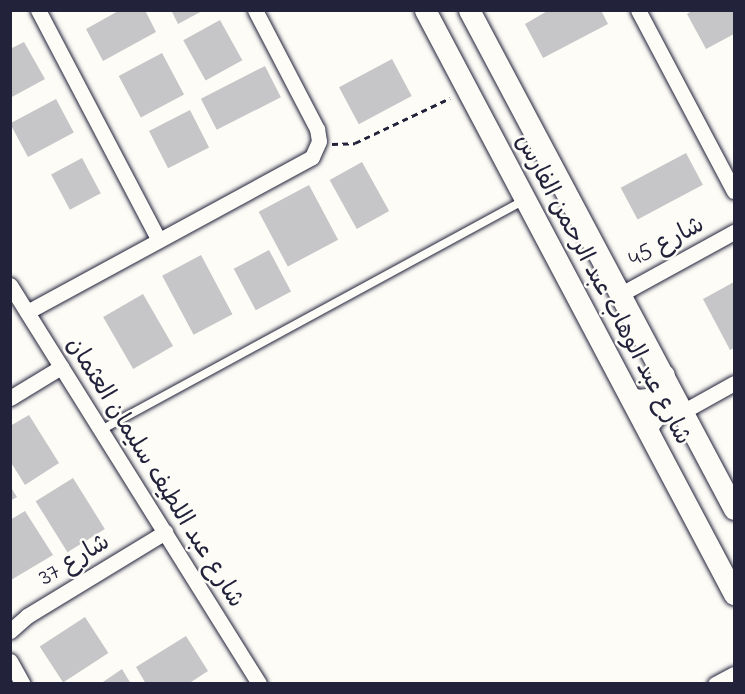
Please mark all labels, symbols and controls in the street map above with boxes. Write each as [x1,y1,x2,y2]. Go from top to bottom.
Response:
street label: شارع عبد الوهاب عبد الرحمن الفارس [508,130,696,450]
street label: شارع 45 [624,211,710,275]
street label: شارع عبد اللطيف سليمان العثمان [59,332,249,614]
street label: شارع 37 [34,529,116,593]

